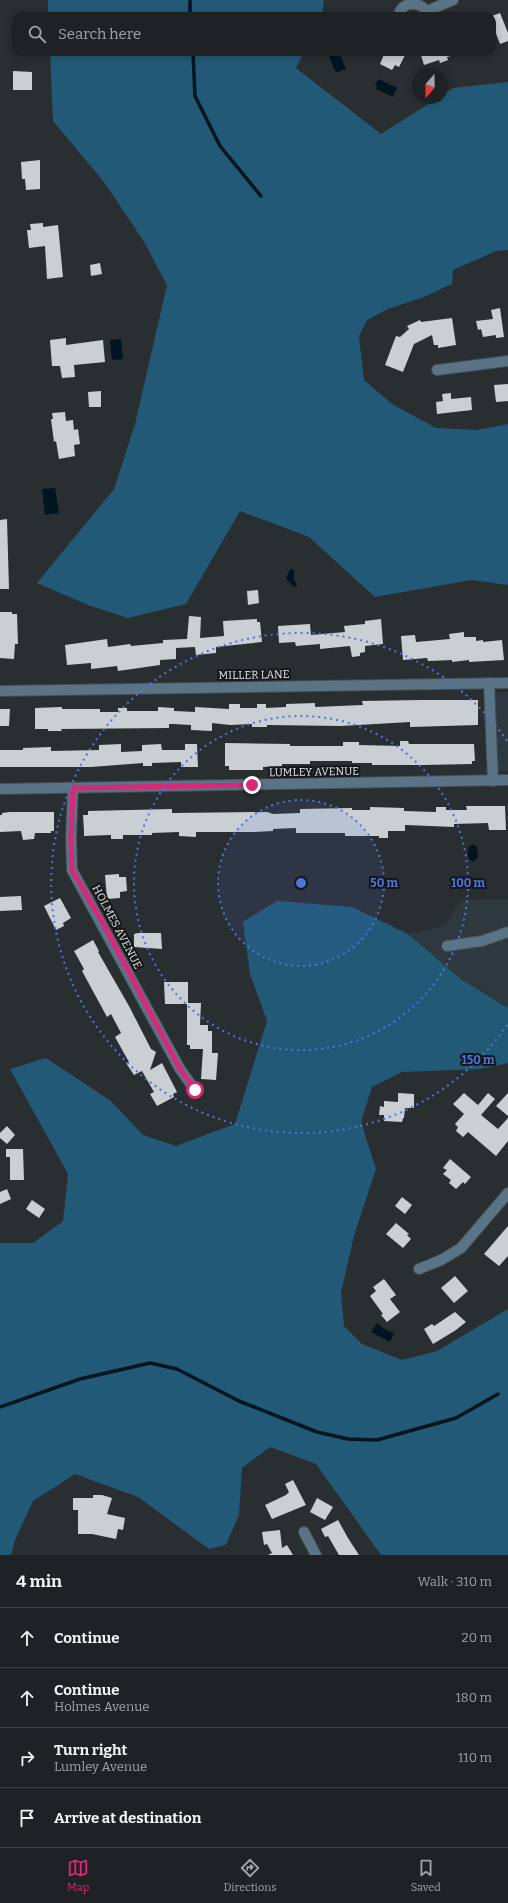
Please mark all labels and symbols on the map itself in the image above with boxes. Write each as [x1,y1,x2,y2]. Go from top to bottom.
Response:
north arrow [412,68,448,104]
street label: MILLER LANE [218,668,290,682]
street label: LUMLEY AVENUE [269,765,359,779]
route end [243,776,261,794]
centre of rings [294,876,308,890]
text: 50 m [370,876,398,890]
text: 100 m [451,876,486,890]
street label: HOLMES AVENUE [89,883,145,971]
text: 150 m [462,1053,495,1067]
route start [186,1081,204,1099]

